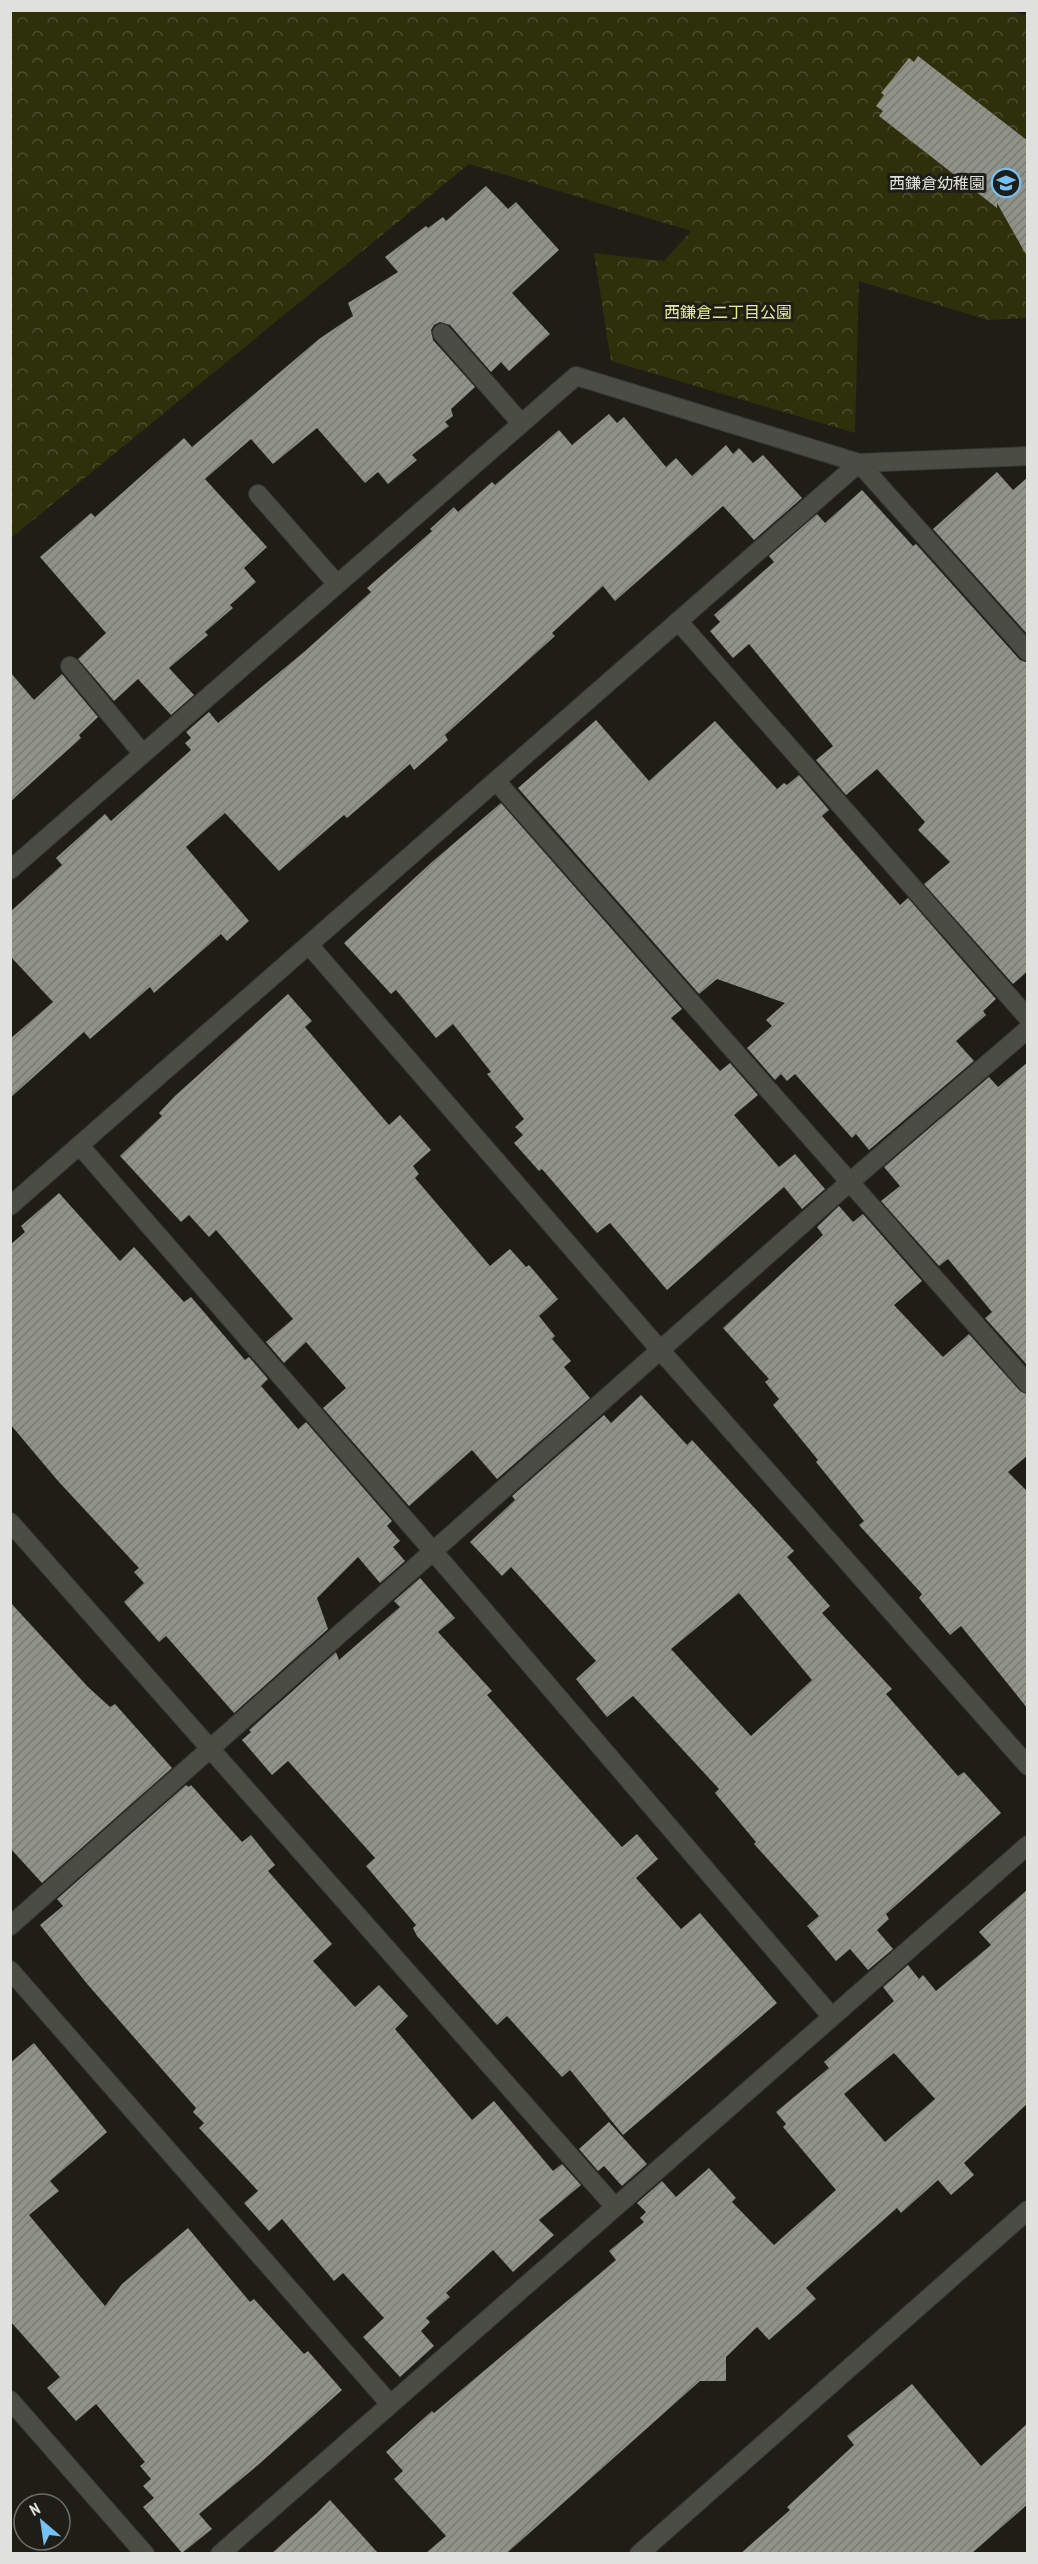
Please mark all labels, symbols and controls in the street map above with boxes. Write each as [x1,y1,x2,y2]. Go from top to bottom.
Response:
school or university icon: 西鎌倉幼稚園 [990,167,1022,199]
place label: 西鎌倉幼稚園 [889,173,985,193]
park label: 西鎌倉二丁目公園 [664,302,792,322]
north arrow [12,2492,72,2552]
text: N [26,2498,43,2520]

